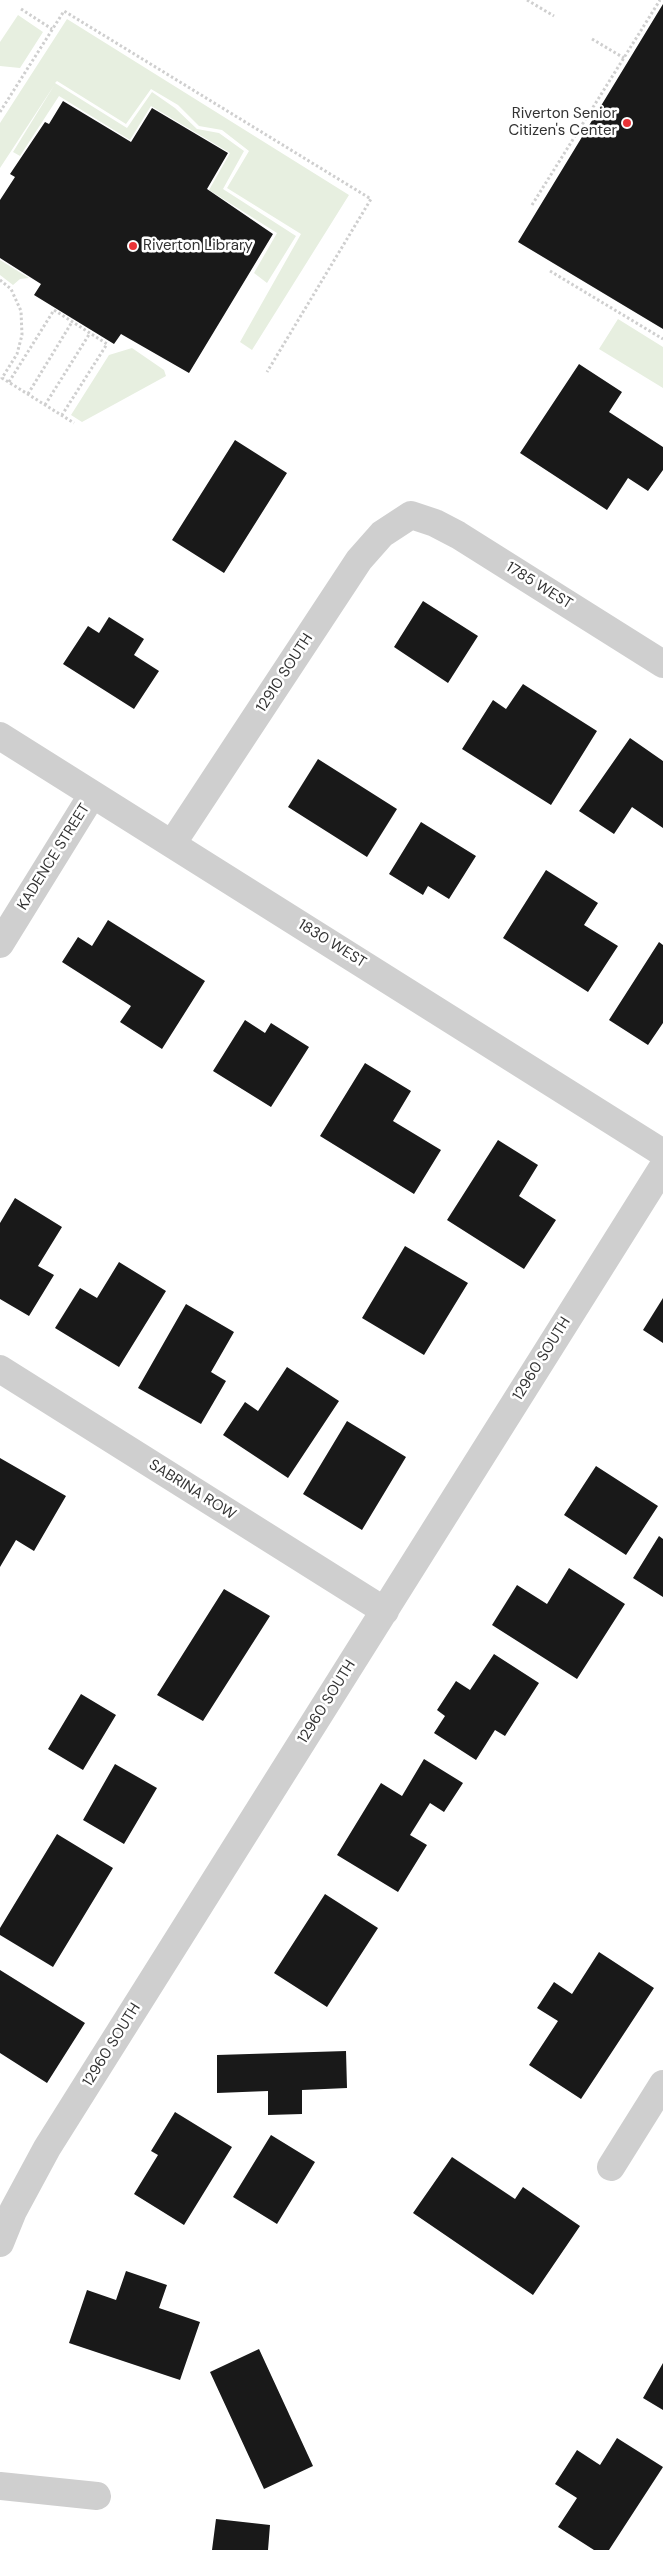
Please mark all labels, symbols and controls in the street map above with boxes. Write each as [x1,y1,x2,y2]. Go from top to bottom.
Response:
place label: Riverton Senior Citizen's Center [508,105,617,140]
marker: Riverton Senior Citizen's Center [621,117,633,129]
place label: Riverton Library [143,237,253,255]
marker: Riverton Library [127,240,139,252]
street label: 1785 WEST [503,559,575,613]
street label: 12910 SOUTH [253,630,317,716]
street label: KADENCE STREET [14,800,94,914]
street label: 1830 WEST [295,916,369,972]
street label: 12960 SOUTH [509,1314,575,1404]
street label: SABRINA ROW [145,1456,239,1524]
street label: 12960 SOUTH [294,1657,360,1747]
street label: 12960 SOUTH [79,2000,145,2090]

